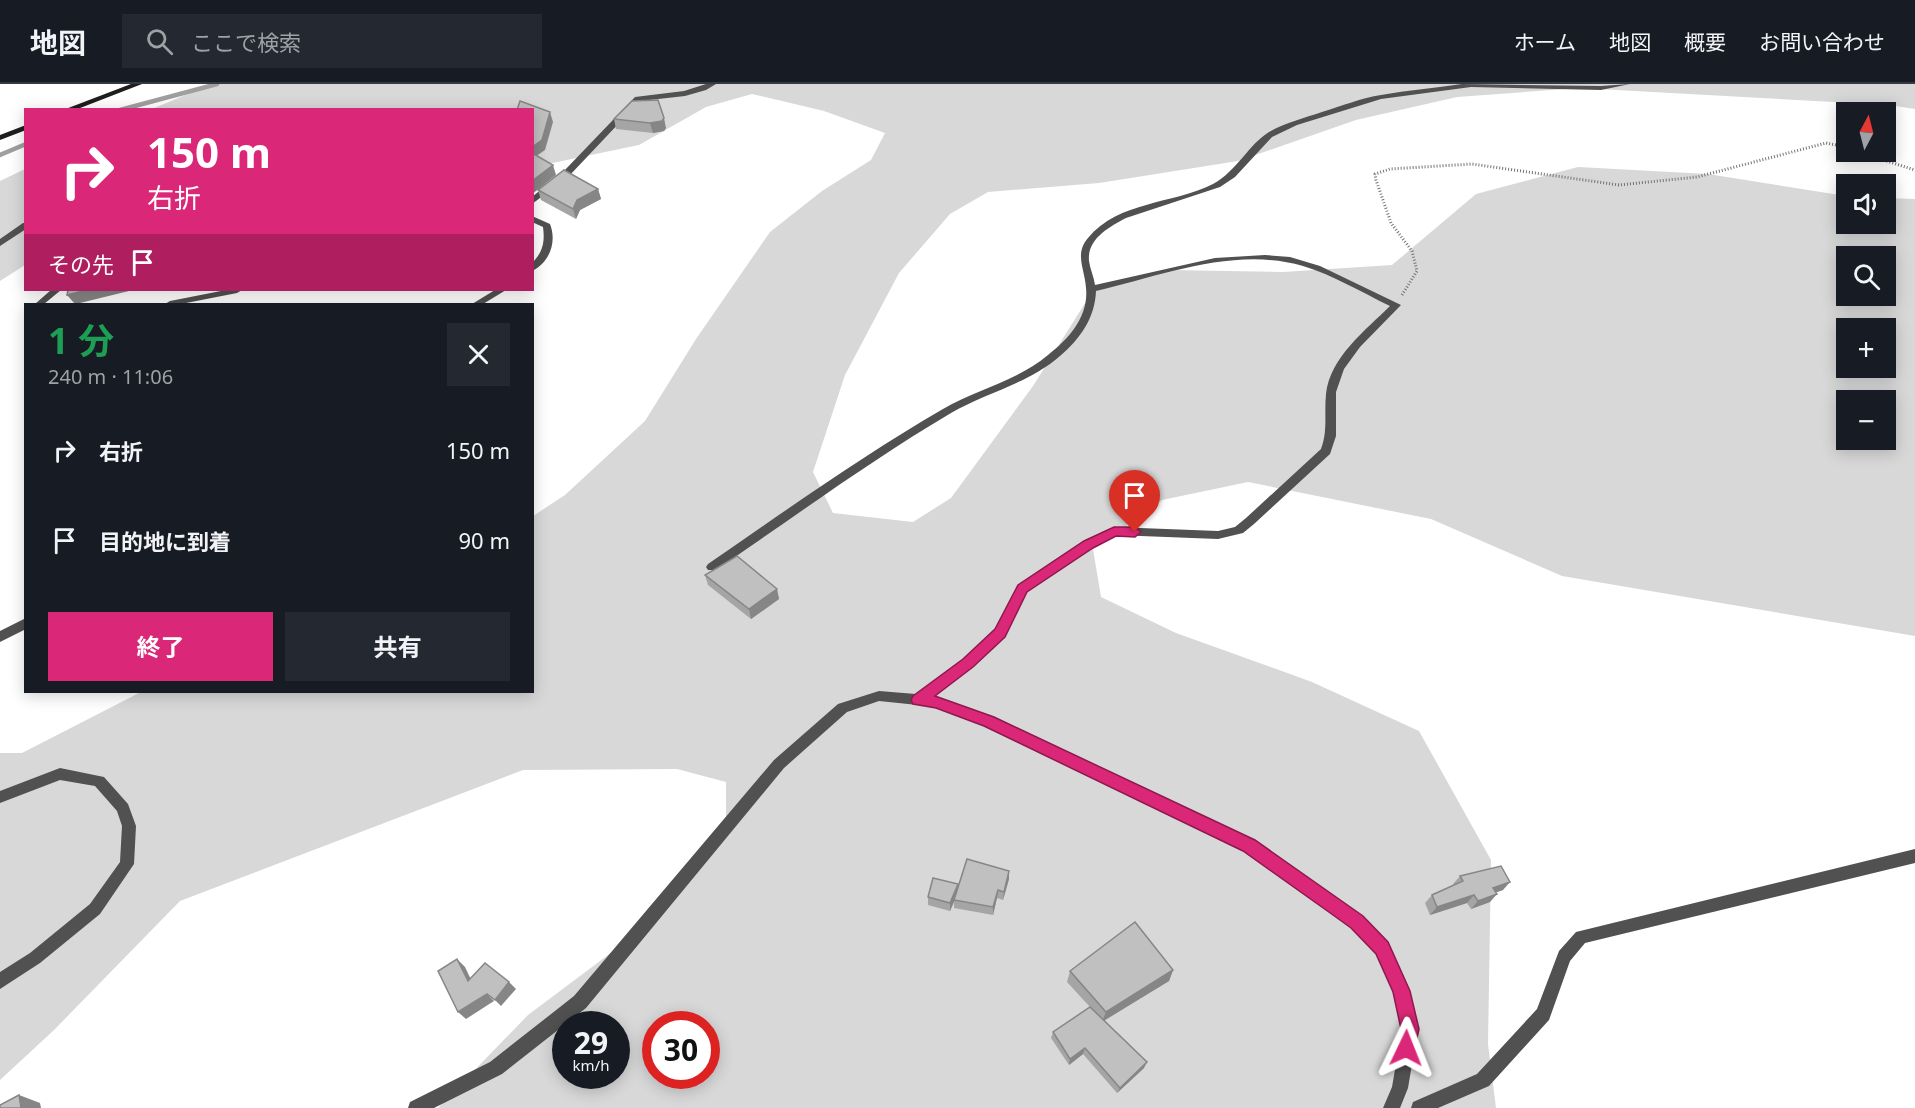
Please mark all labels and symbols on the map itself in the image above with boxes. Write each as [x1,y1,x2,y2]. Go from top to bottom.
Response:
north arrow [1836,102,1896,162]
pin [1109,470,1160,532]
speed limit sign: 30 [642,1011,720,1089]
position arrow [1374,1016,1438,1080]

